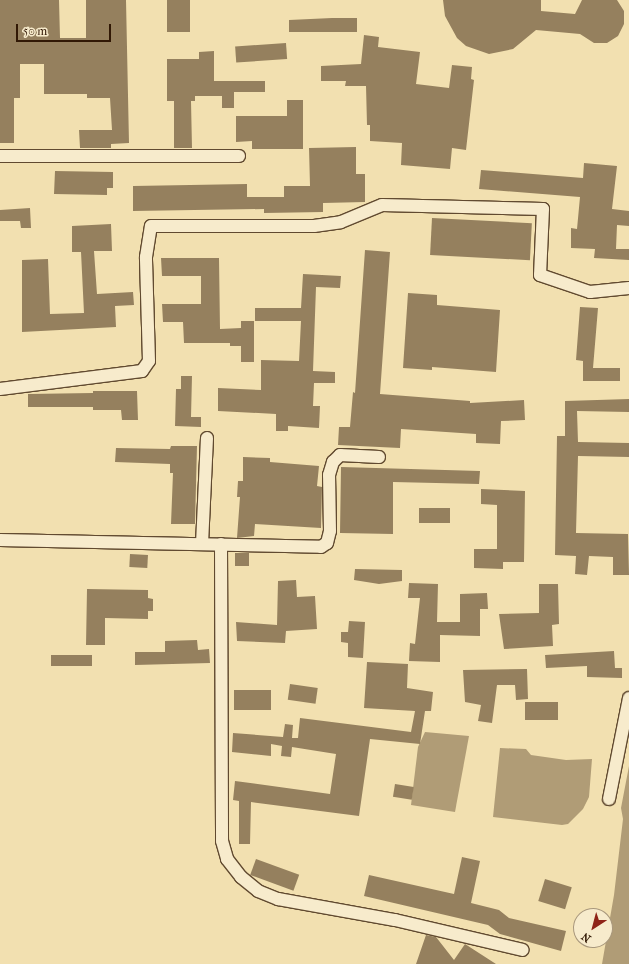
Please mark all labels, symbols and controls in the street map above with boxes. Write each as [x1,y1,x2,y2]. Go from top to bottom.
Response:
scale bar [18,16,113,42]
text: 50 m [23,24,47,38]
north arrow [573,908,613,948]
text: N [579,930,593,945]

